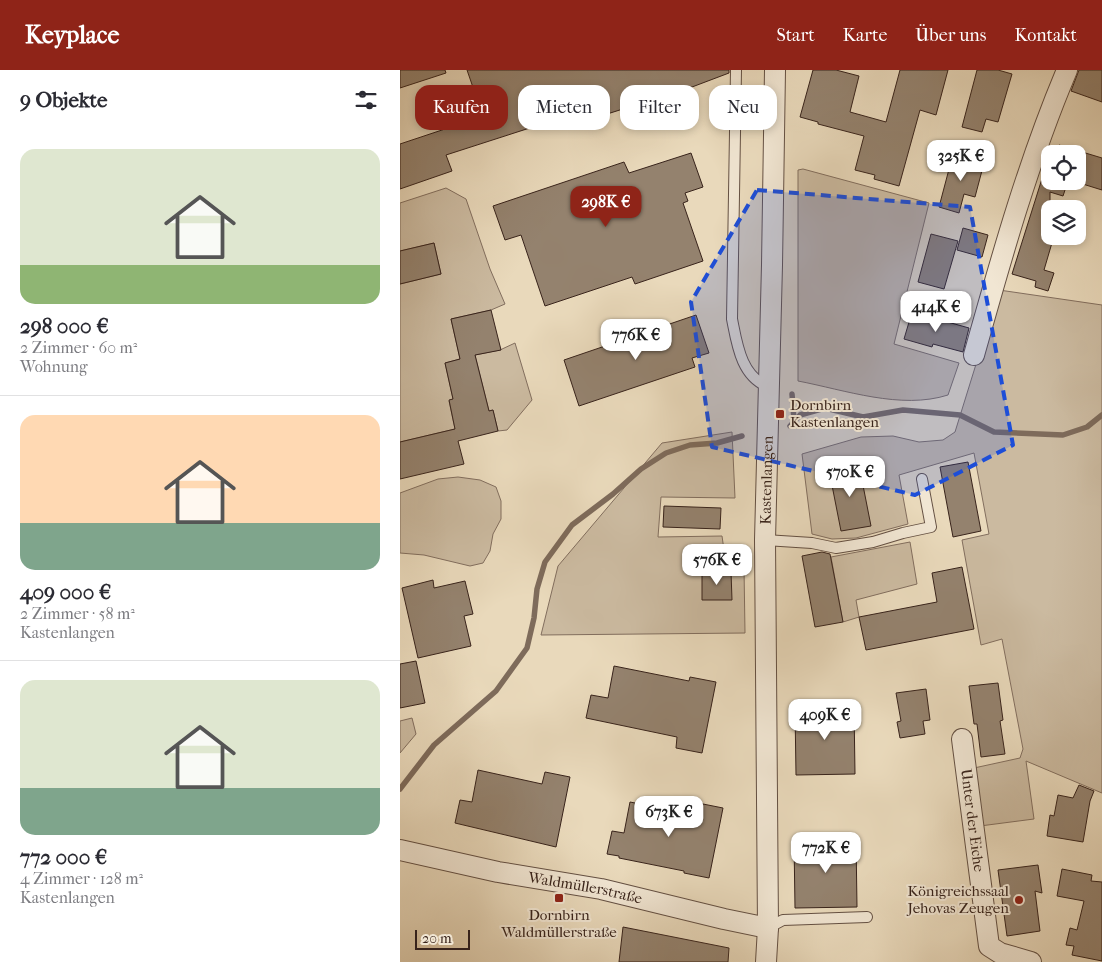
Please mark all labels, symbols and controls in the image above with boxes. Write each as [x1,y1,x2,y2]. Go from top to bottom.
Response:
text: Keyplace [25,21,119,49]
text: Start [776,25,815,46]
text: Karte [843,25,887,46]
text: Über uns [915,25,986,46]
text: Kontakt [1014,25,1077,46]
chip: Kaufen [415,85,508,130]
chip: Mieten [518,85,610,130]
chip: Filter [620,85,699,130]
chip: Neu [709,85,777,130]
icon: filters [352,86,380,114]
text: 9 Objekte [20,88,107,112]
pin: 325K € [920,140,1002,182]
map controls [1041,145,1086,245]
button: locate [1041,145,1086,190]
text: 325K € [938,146,984,165]
icon: home [155,182,245,272]
pin: 298K € [565,186,647,228]
text: 298K € [581,192,631,211]
button: layers [1041,200,1086,245]
pin: 414K € [895,290,977,333]
text: 414K € [911,297,961,316]
text: 298 000 € [20,314,109,338]
pin: 776K € [595,318,677,361]
text: 776K € [612,325,660,344]
text: 2 Zimmer · 60 m² [20,338,137,357]
text: Wohnung [20,357,88,376]
place label: Dornbirn Kastenlangen [790,396,879,431]
marker: Dornbirn Kastenlangen [774,408,786,420]
street label: Kastenlangen [756,435,777,525]
icon: home [155,447,245,537]
pin: 570K € [809,456,891,498]
text: 570K € [826,462,874,481]
pin: 576K € [676,544,758,586]
text: 576K € [693,550,741,569]
text: 409 000 € [20,580,111,604]
text: 2 Zimmer · 58 m² [20,604,135,623]
text: Kastenlangen [20,623,115,642]
pin: 409K € [784,698,866,741]
text: 409K € [799,705,851,724]
icon: home [155,712,245,802]
street label: Unter der Eiche [957,768,988,873]
pin: 673K € [628,796,710,838]
text: 673K € [645,802,693,821]
pin: 772K € [785,832,867,874]
text: 772K € [802,838,850,857]
text: 772 000 € [20,845,107,869]
street label: Waldmüllerstraße [526,868,644,908]
text: 4 Zimmer · 128 m² [20,869,143,888]
place label: Königreichssaal Jehovas Zeugen [906,882,1009,917]
text: Kastenlangen [20,888,115,907]
marker: Dornbirn Waldmüllerstraße [553,892,565,904]
marker: Königreichssaal Jehovas Zeugen [1013,894,1025,906]
place label: Dornbirn Waldmüllerstraße [500,906,617,941]
scale bar [415,927,470,950]
text: 20 m [422,930,452,947]

